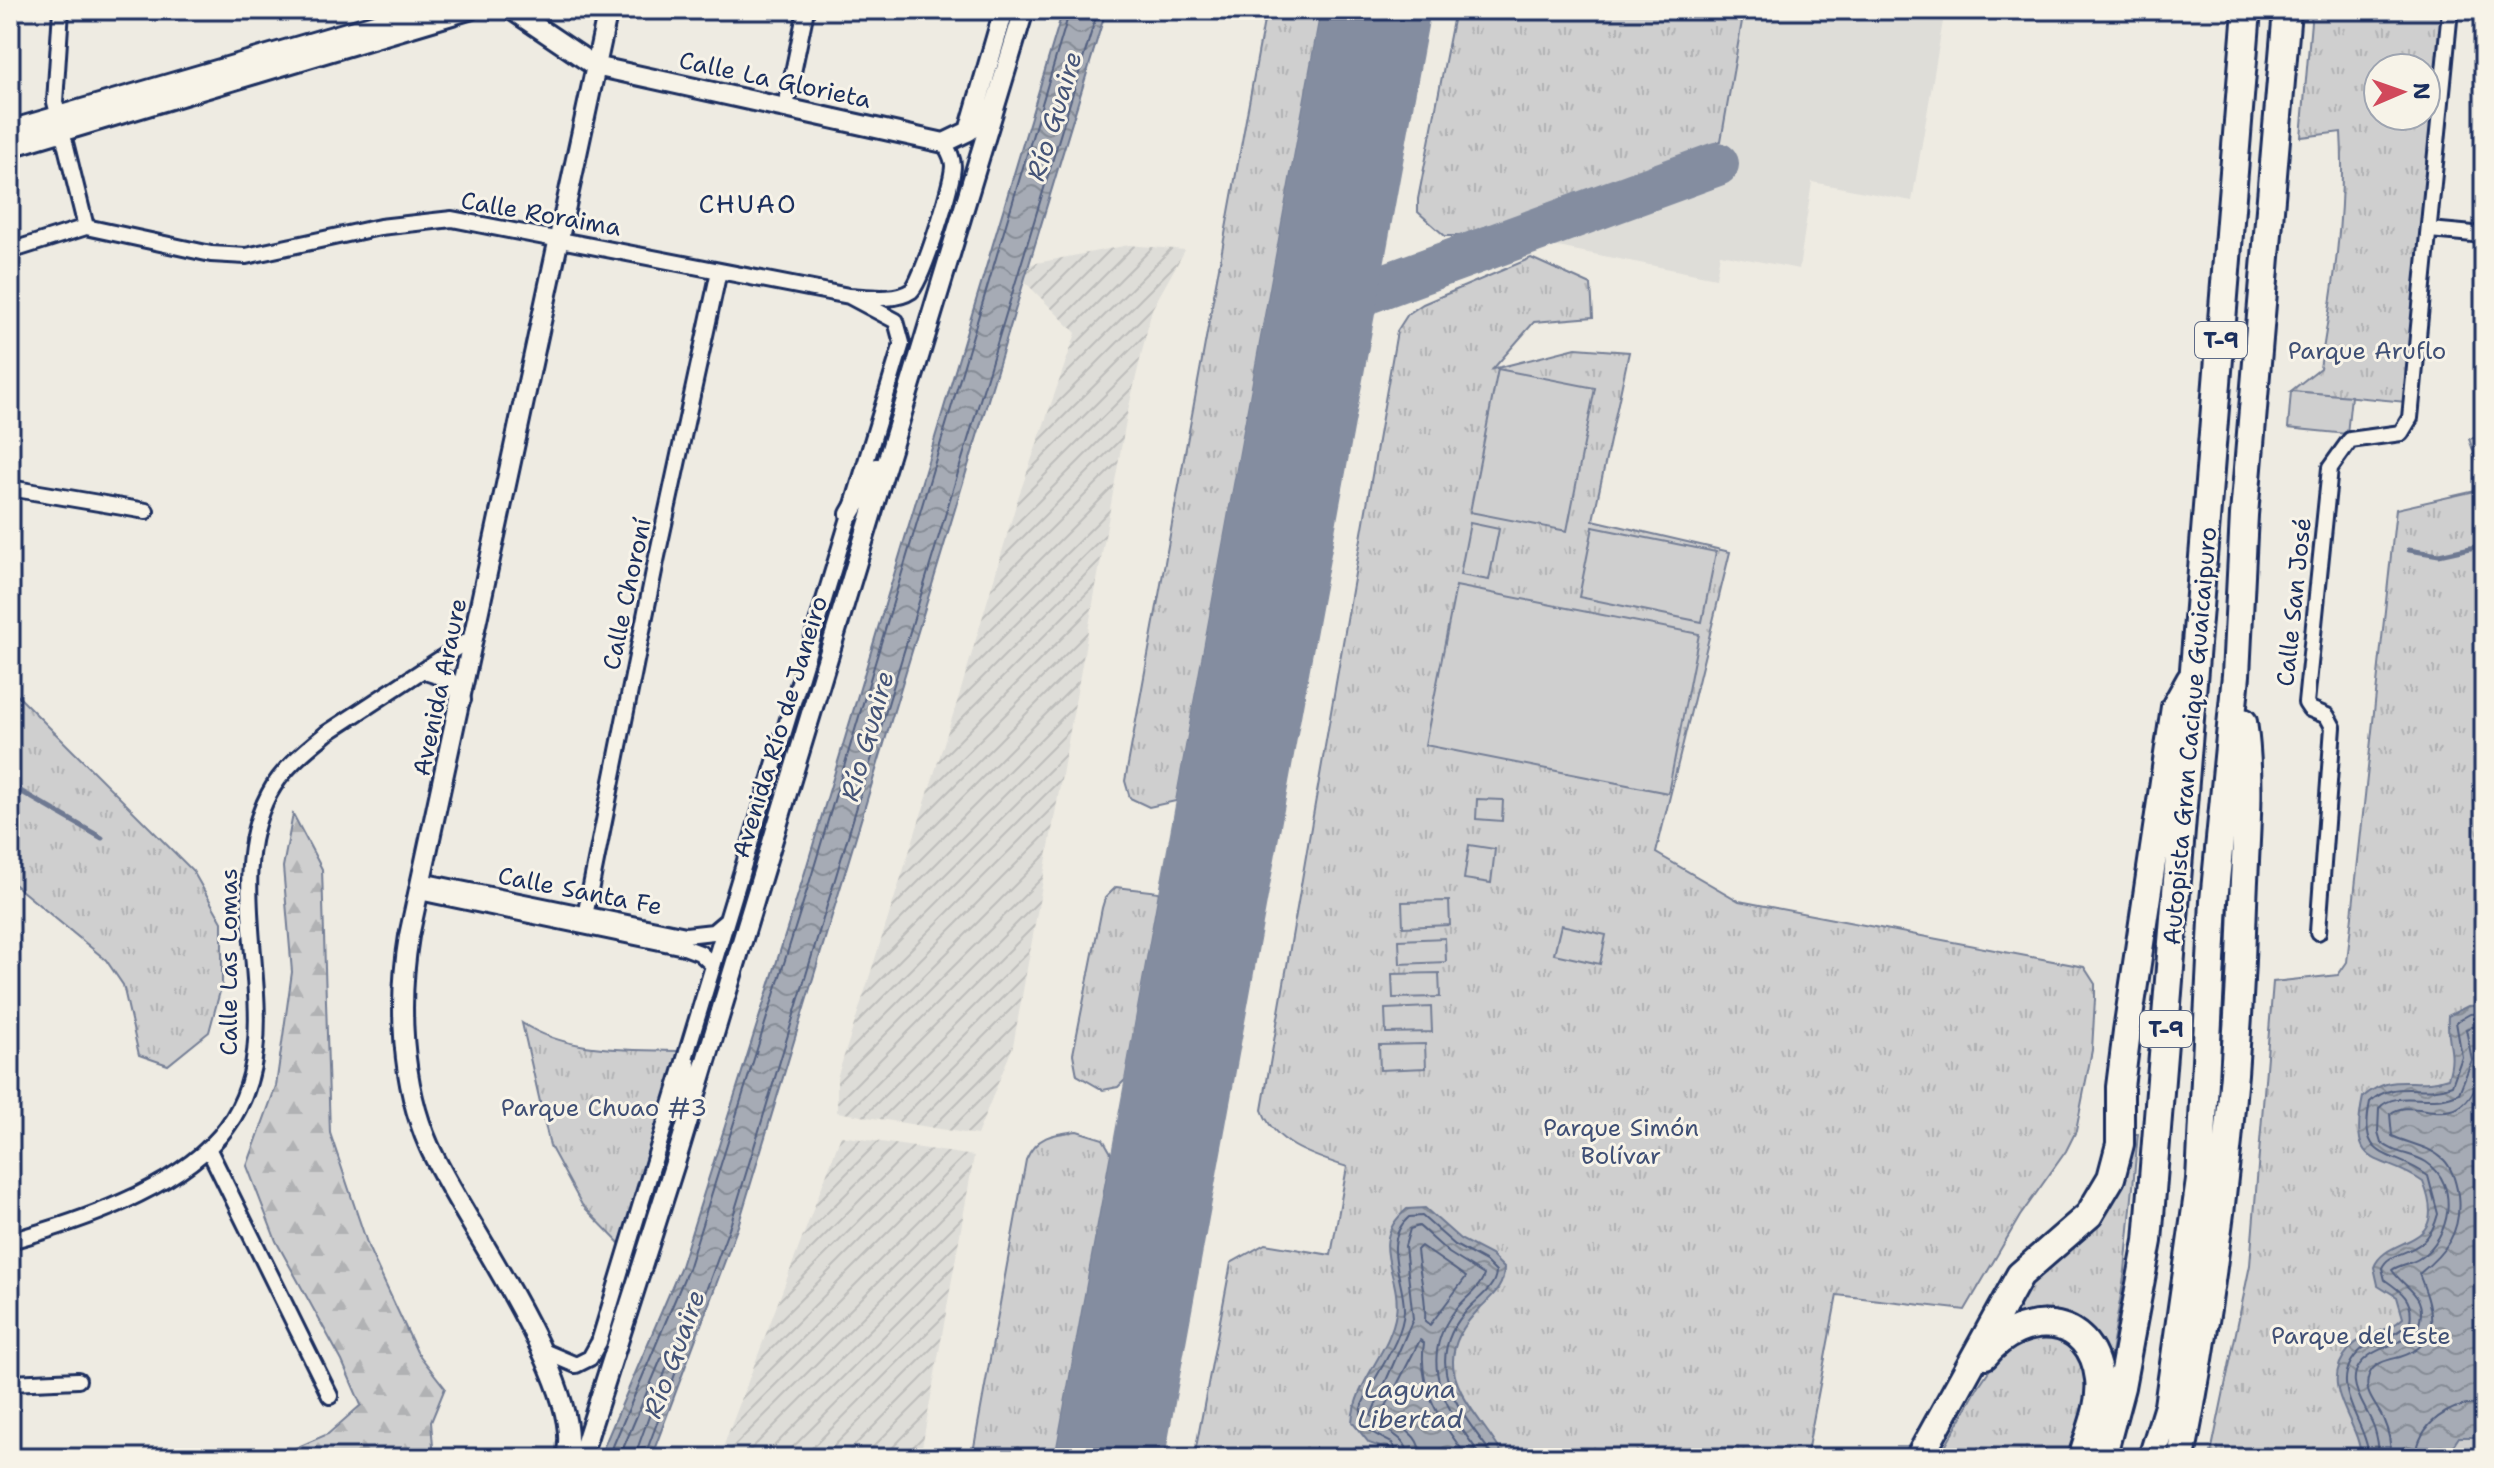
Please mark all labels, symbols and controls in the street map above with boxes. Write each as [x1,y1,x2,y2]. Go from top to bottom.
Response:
street label: Calle La Glorieta [676,44,874,116]
water label: Río Guaire [1017,47,1090,185]
north arrow [2362,52,2442,132]
text: N [2407,82,2436,101]
street label: Calle Roraima [458,184,624,244]
district label: CHUAO [698,186,798,221]
road number: T-9 [2195,322,2247,358]
park label: Parque Aruflo [2288,335,2446,367]
street label: Calle Choroní [595,515,659,673]
street label: Calle San José [2269,516,2319,688]
street label: Autopista Gran Cacique Guaicaipuro [2156,526,2224,946]
street label: Avenida Río de Janeiro [725,592,835,862]
street label: Avenida Araure [406,595,474,779]
water label: Río Guaire [831,667,902,805]
street label: Calle Santa Fe [495,859,665,923]
street label: Calle Las Lomas [213,868,245,1056]
road number: T-9 [2140,1011,2192,1047]
park label: Parque Chuao #3 [501,1092,707,1124]
park label: Parque Simón Bolívar [1543,1112,1699,1172]
water label: Río Guaire [634,1285,713,1423]
park label: Parque del Este [2271,1320,2451,1352]
water label: Laguna Libertad [1357,1371,1464,1436]

